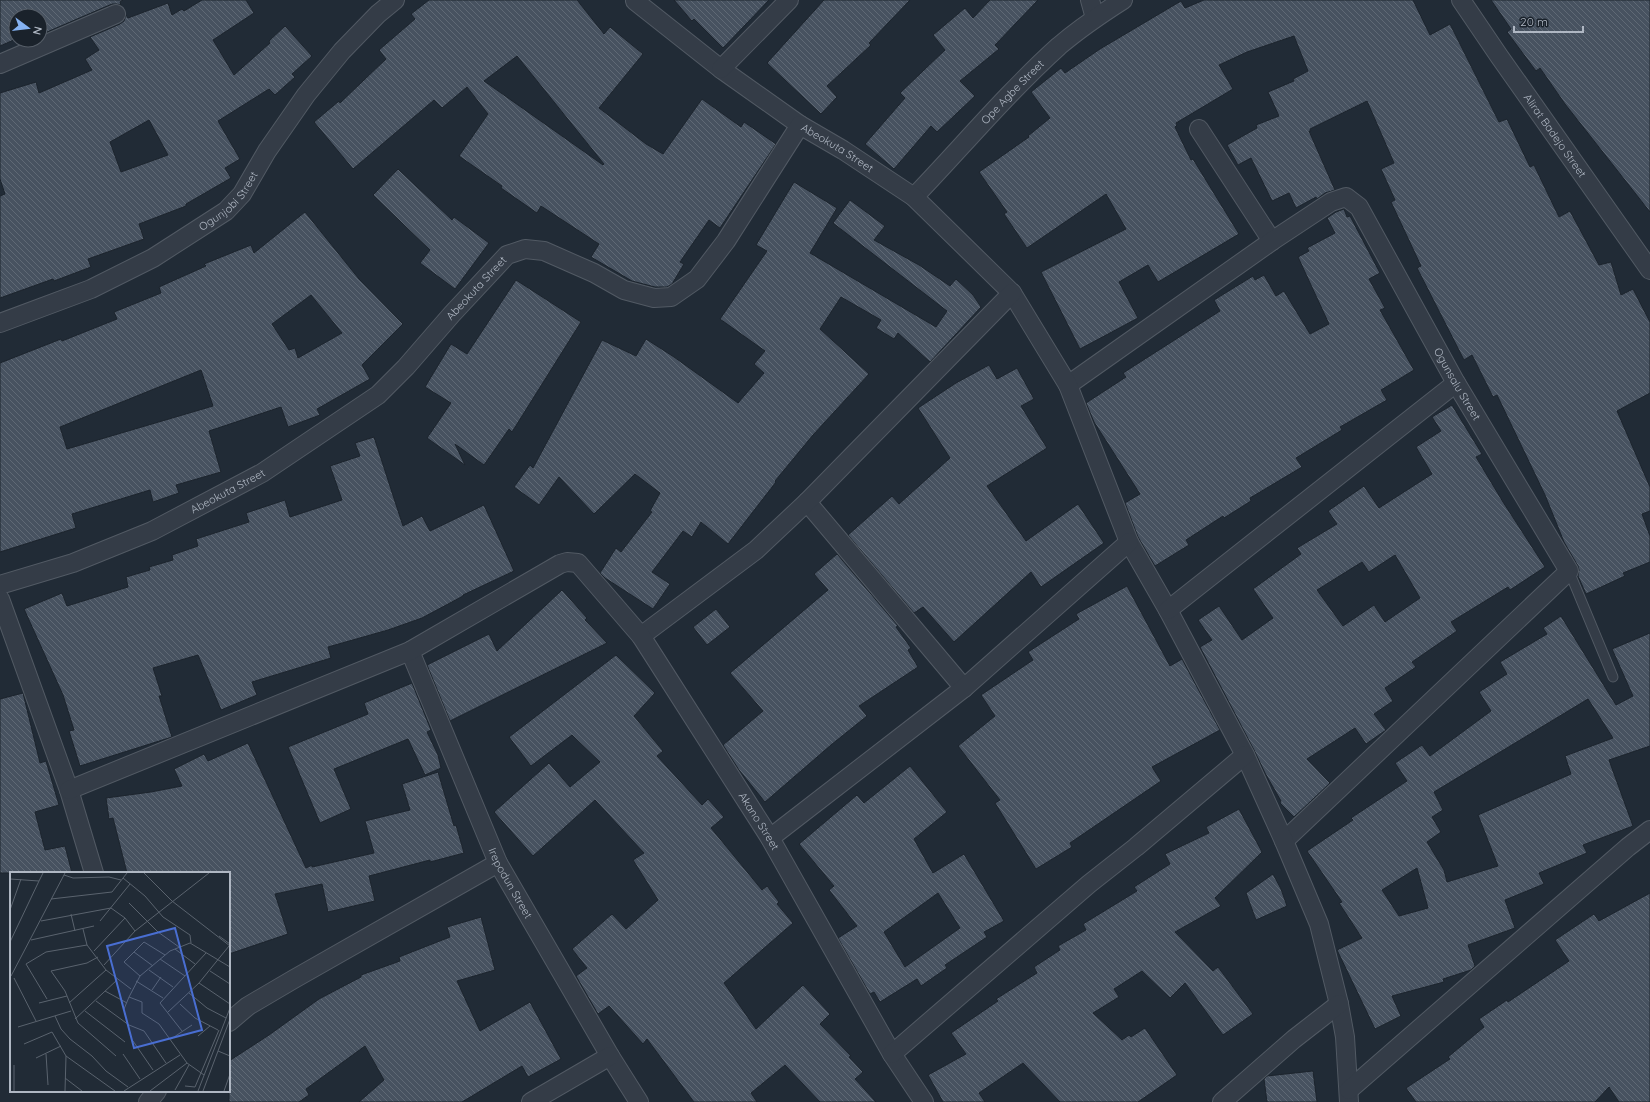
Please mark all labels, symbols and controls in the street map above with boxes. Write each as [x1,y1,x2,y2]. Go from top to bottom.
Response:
north arrow [8,8,48,48]
scale bar [1514,8,1583,34]
text: 20 m [1520,14,1548,29]
text: N [30,25,45,36]
street label: Ope Agbe Street [978,57,1047,127]
street label: Alirat Badejo Street [1521,91,1590,180]
street label: Abeokuta Street [799,120,876,175]
street label: Ogunjobi Street [196,168,261,234]
street label: Abeokuta Street [443,253,510,323]
street label: Ogunsalu Street [1431,345,1484,423]
street label: Abeokuta Street [188,466,268,516]
street label: Akano Street [736,790,783,853]
street label: Irepodun Street [485,846,536,921]
inset map [10,872,230,1092]

